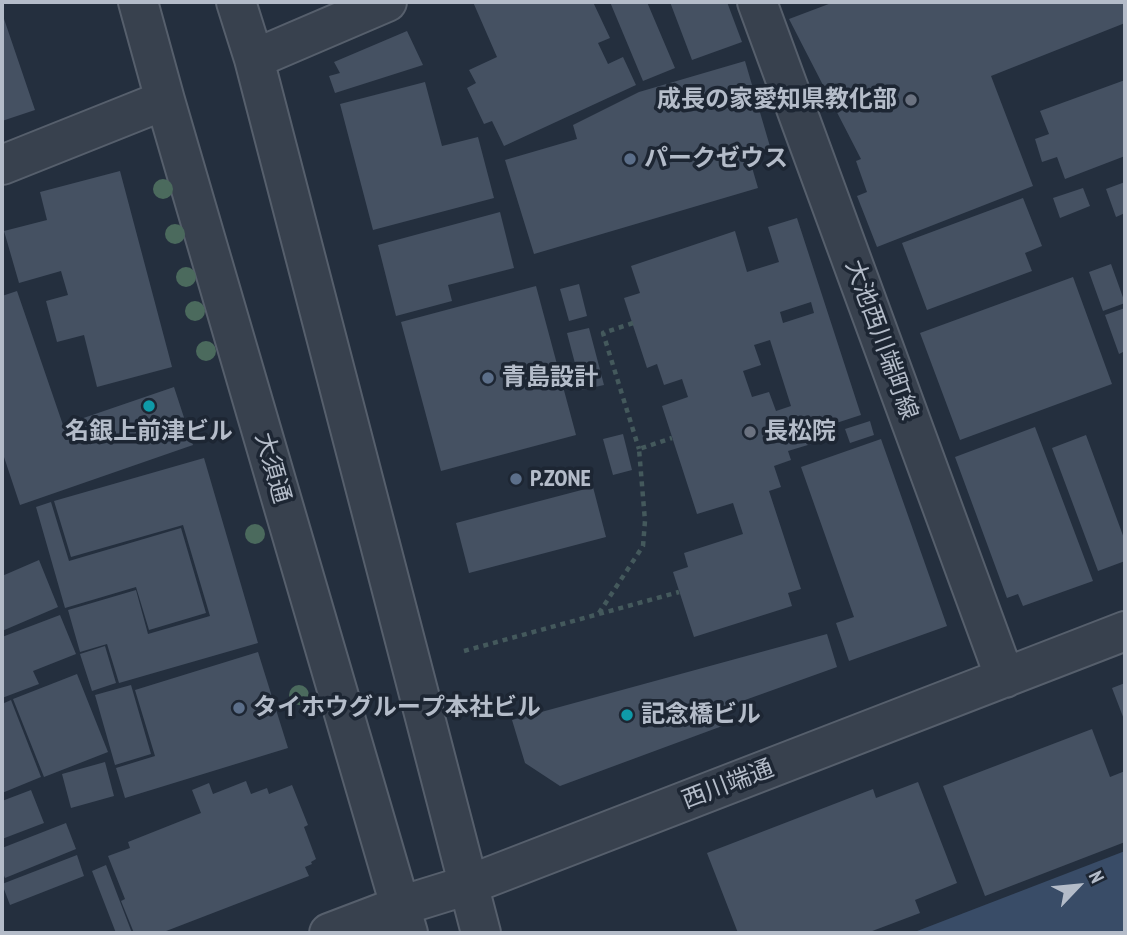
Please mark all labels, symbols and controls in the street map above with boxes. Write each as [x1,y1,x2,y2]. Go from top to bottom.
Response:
place label: 成長の家愛知県教化部 [657,86,897,114]
marker: 成長の家愛知県教化部 [903,92,919,108]
place label: パークゼウス [644,145,788,173]
marker: パークゼウス [622,151,638,167]
street label: 大池西川端町線 [839,256,923,424]
place label: 青島設計 [502,364,598,392]
marker: 青島設計 [480,370,496,386]
marker: 名銀上前津ビル [141,398,157,414]
place label: 名銀上前津ビル [65,418,233,446]
place label: 長松院 [764,418,836,446]
marker: 長松院 [742,424,758,440]
street label: 大須通 [248,429,296,507]
place label: P.ZONE [530,465,591,493]
marker: P.ZONE [508,471,524,487]
place label: タイホウグループ本社ビル [253,694,541,722]
marker: タイホウグループ本社ビル [231,700,247,716]
place label: 記念橋ビル [641,701,761,729]
marker: 記念橋ビル [619,707,635,723]
street label: 西川端通 [678,754,778,816]
north arrow [1043,851,1113,921]
text: N [1084,867,1110,887]

